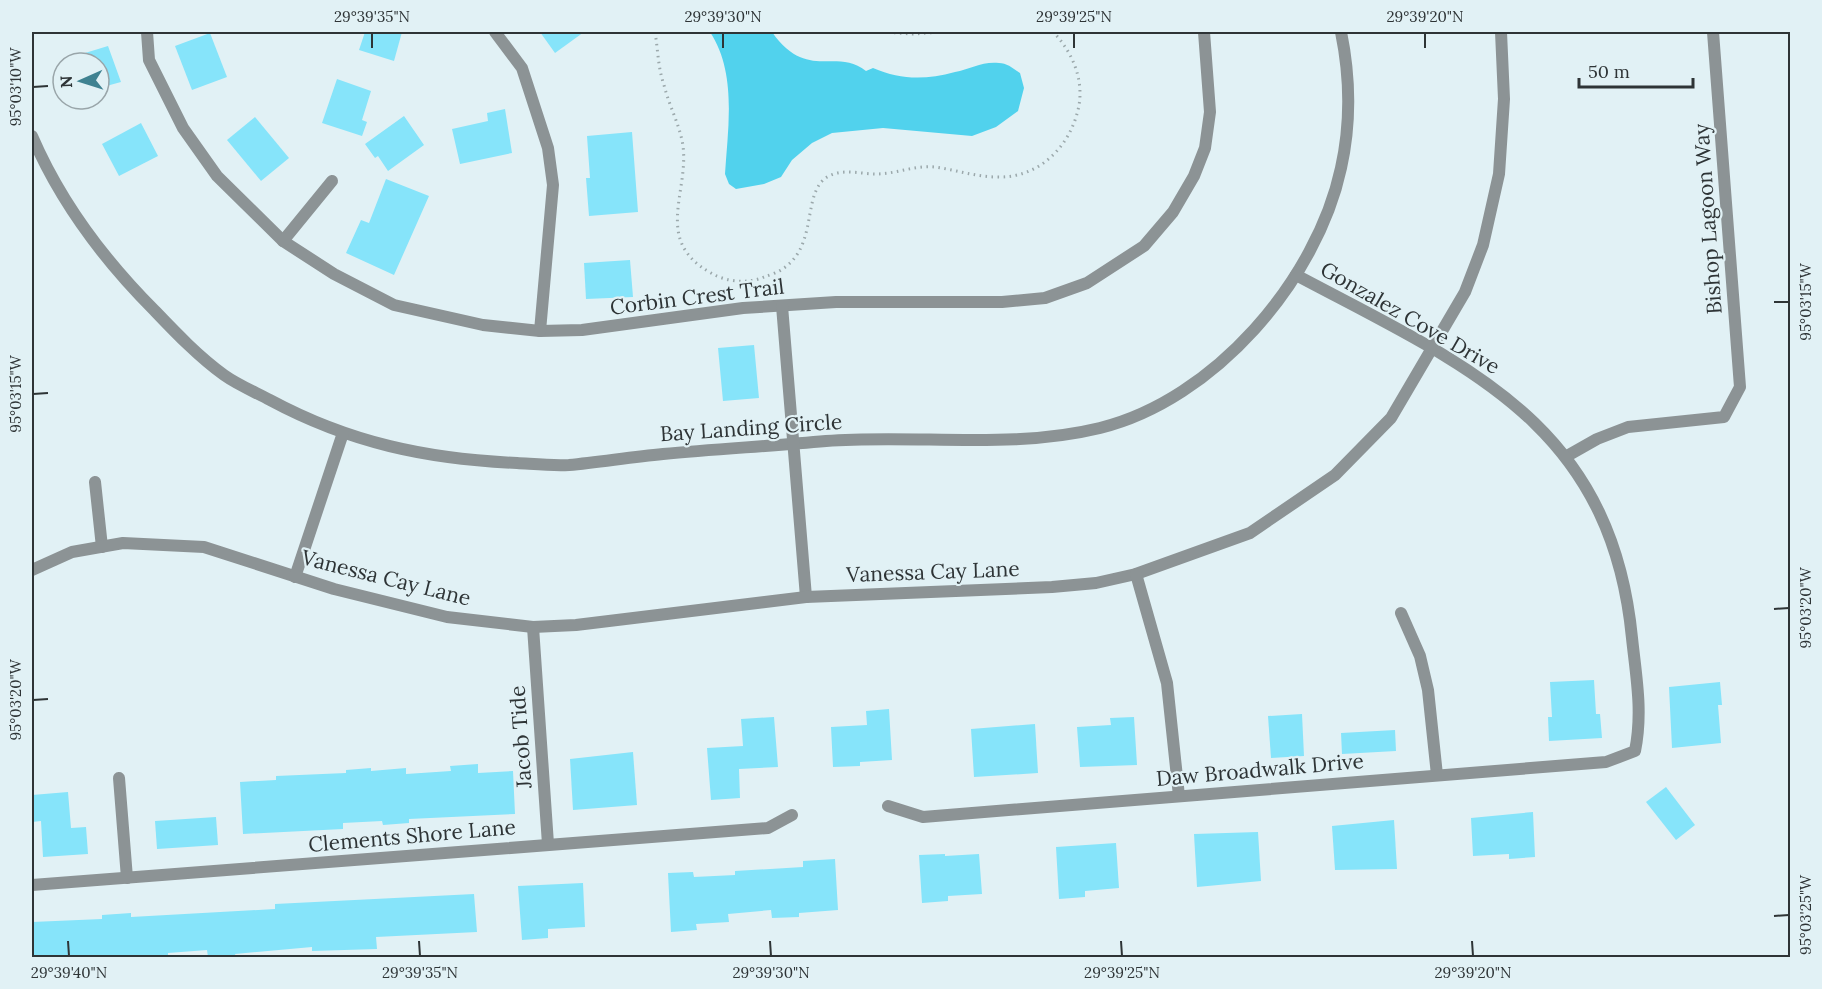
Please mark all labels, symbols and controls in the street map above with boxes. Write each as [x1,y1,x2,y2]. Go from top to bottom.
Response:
text: 29°39'35"N [334,7,410,26]
text: 29°39'30"N [684,7,762,26]
text: 29°39'25"N [1036,7,1112,26]
text: 29°39'20"N [1387,7,1463,26]
text: 95°03'10"W [6,47,25,126]
north arrow [51,51,111,111]
scale bar [1579,51,1693,89]
text: 50 m [1588,60,1630,83]
text: N [56,75,76,88]
street label: Bishop Lagoon Way [1687,123,1728,315]
street label: Gonzalez Cove Drive [1316,255,1505,380]
text: 95°03'15"W [1796,262,1815,341]
street label: Corbin Crest Trail [608,272,786,321]
text: 95°03'15"W [6,354,25,433]
street label: Bay Landing Circle [659,408,843,447]
street label: Vanessa Cay Lane [298,543,474,612]
street label: Vanessa Cay Lane [845,555,1020,588]
text: 95°03'20"W [1796,566,1815,649]
text: 95°03'20"W [6,658,25,741]
street label: Jacob Tide [503,685,538,790]
street label: Daw Broadwalk Drive [1155,747,1365,792]
street label: Clements Shore Lane [307,813,517,858]
text: 95°03'25"W [1796,874,1815,955]
text: 29°39'40"N [31,963,107,982]
text: 29°39'35"N [382,963,458,982]
text: 29°39'30"N [732,963,810,982]
text: 29°39'25"N [1084,963,1160,982]
text: 29°39'20"N [1435,963,1511,982]

